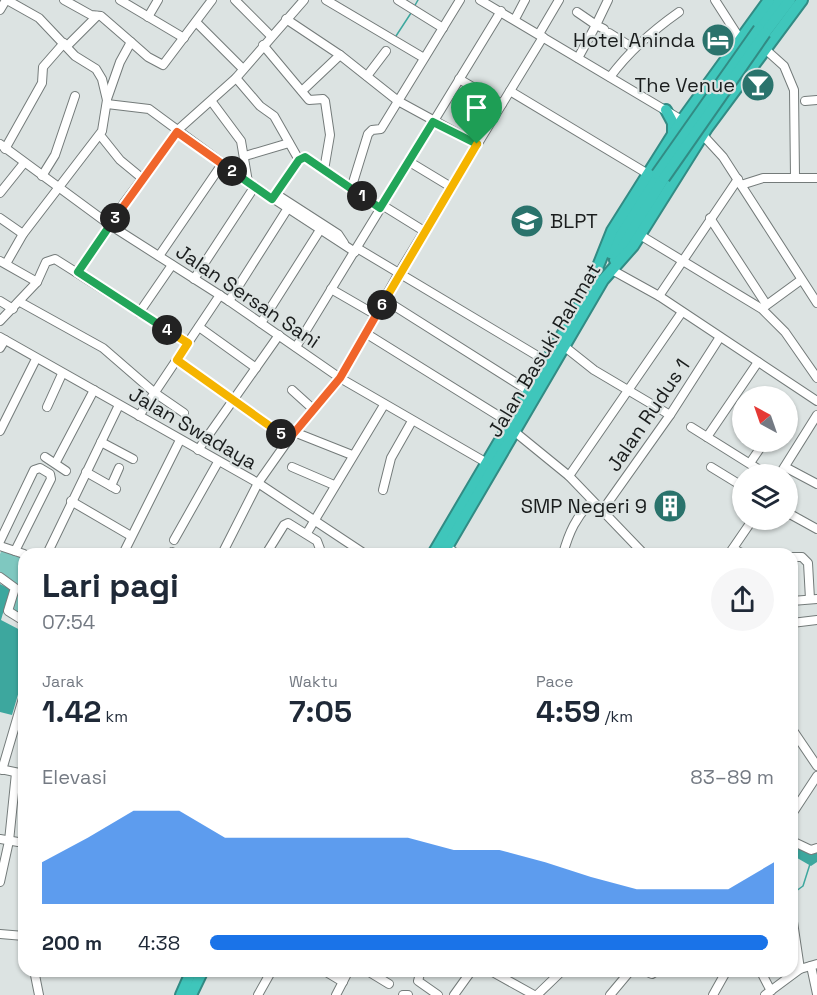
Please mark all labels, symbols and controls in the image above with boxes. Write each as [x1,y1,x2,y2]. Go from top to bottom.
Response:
hotel icon: Hotel Aninda [700,22,736,58]
place label: Hotel Aninda [573,27,695,53]
bar icon: The Venue [740,67,776,103]
place label: The Venue [635,72,735,98]
pin [451,82,502,144]
icon: arrive [460,91,493,124]
pin: 2 [217,156,247,186]
text: 2 [227,160,237,181]
pin: 1 [347,181,377,211]
text: 1 [358,185,366,206]
pin: 3 [100,203,130,233]
school or university icon: BLPT [509,203,545,239]
text: 3 [110,207,120,228]
place label: BLPT [550,208,598,234]
street label: Jalan Sersan Sani [171,238,325,354]
street label: Jalan Basuki Rahmat [482,258,606,442]
pin: 6 [367,290,397,320]
text: 6 [377,294,387,315]
pin: 4 [152,315,182,345]
text: 4 [162,319,172,340]
street label: Jalan Rudus 1 [601,354,695,476]
street label: Jalan Swadaya [124,381,262,475]
north arrow [732,386,798,452]
map controls [732,386,798,530]
pin: 5 [266,419,296,449]
text: 5 [276,423,286,444]
button: layers [732,464,798,530]
building icon: SMP Negeri 9 [652,488,688,524]
place label: SMP Negeri 9 [521,493,647,519]
text: Lari pagi [42,565,179,607]
button: share [711,568,774,631]
text: 07:54 [42,609,95,635]
text: Jarak [42,671,84,692]
text: Waktu [289,671,338,692]
text: Pace [536,671,573,692]
text: 1.42 [42,692,101,731]
text: 7:05 [289,692,352,731]
text: 4:59 [536,692,601,731]
text: km [101,706,128,727]
text: /km [601,706,633,727]
text: Elevasi [42,764,107,790]
text: 83–89 m [690,764,774,790]
text: 200 m [42,930,102,956]
text: 4:38 [138,930,180,956]

